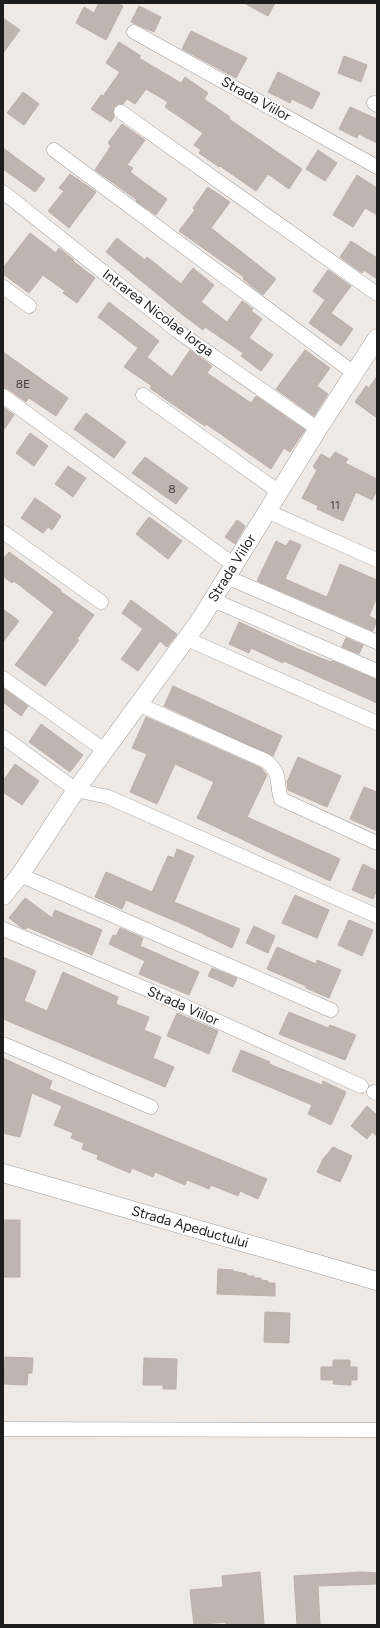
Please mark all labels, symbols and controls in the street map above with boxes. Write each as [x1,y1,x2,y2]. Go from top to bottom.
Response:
street label: Strada Viilor [218,73,294,125]
street label: Intrarea Nicolae Iorga [99,266,217,360]
house number: 8E [16,377,30,391]
house number: 8 [168,482,176,496]
house number: 11 [330,498,340,512]
street label: Strada Viilor [204,531,260,605]
street label: Strada Viilor [145,983,222,1029]
street label: Strada Apeductului [130,1202,250,1252]

